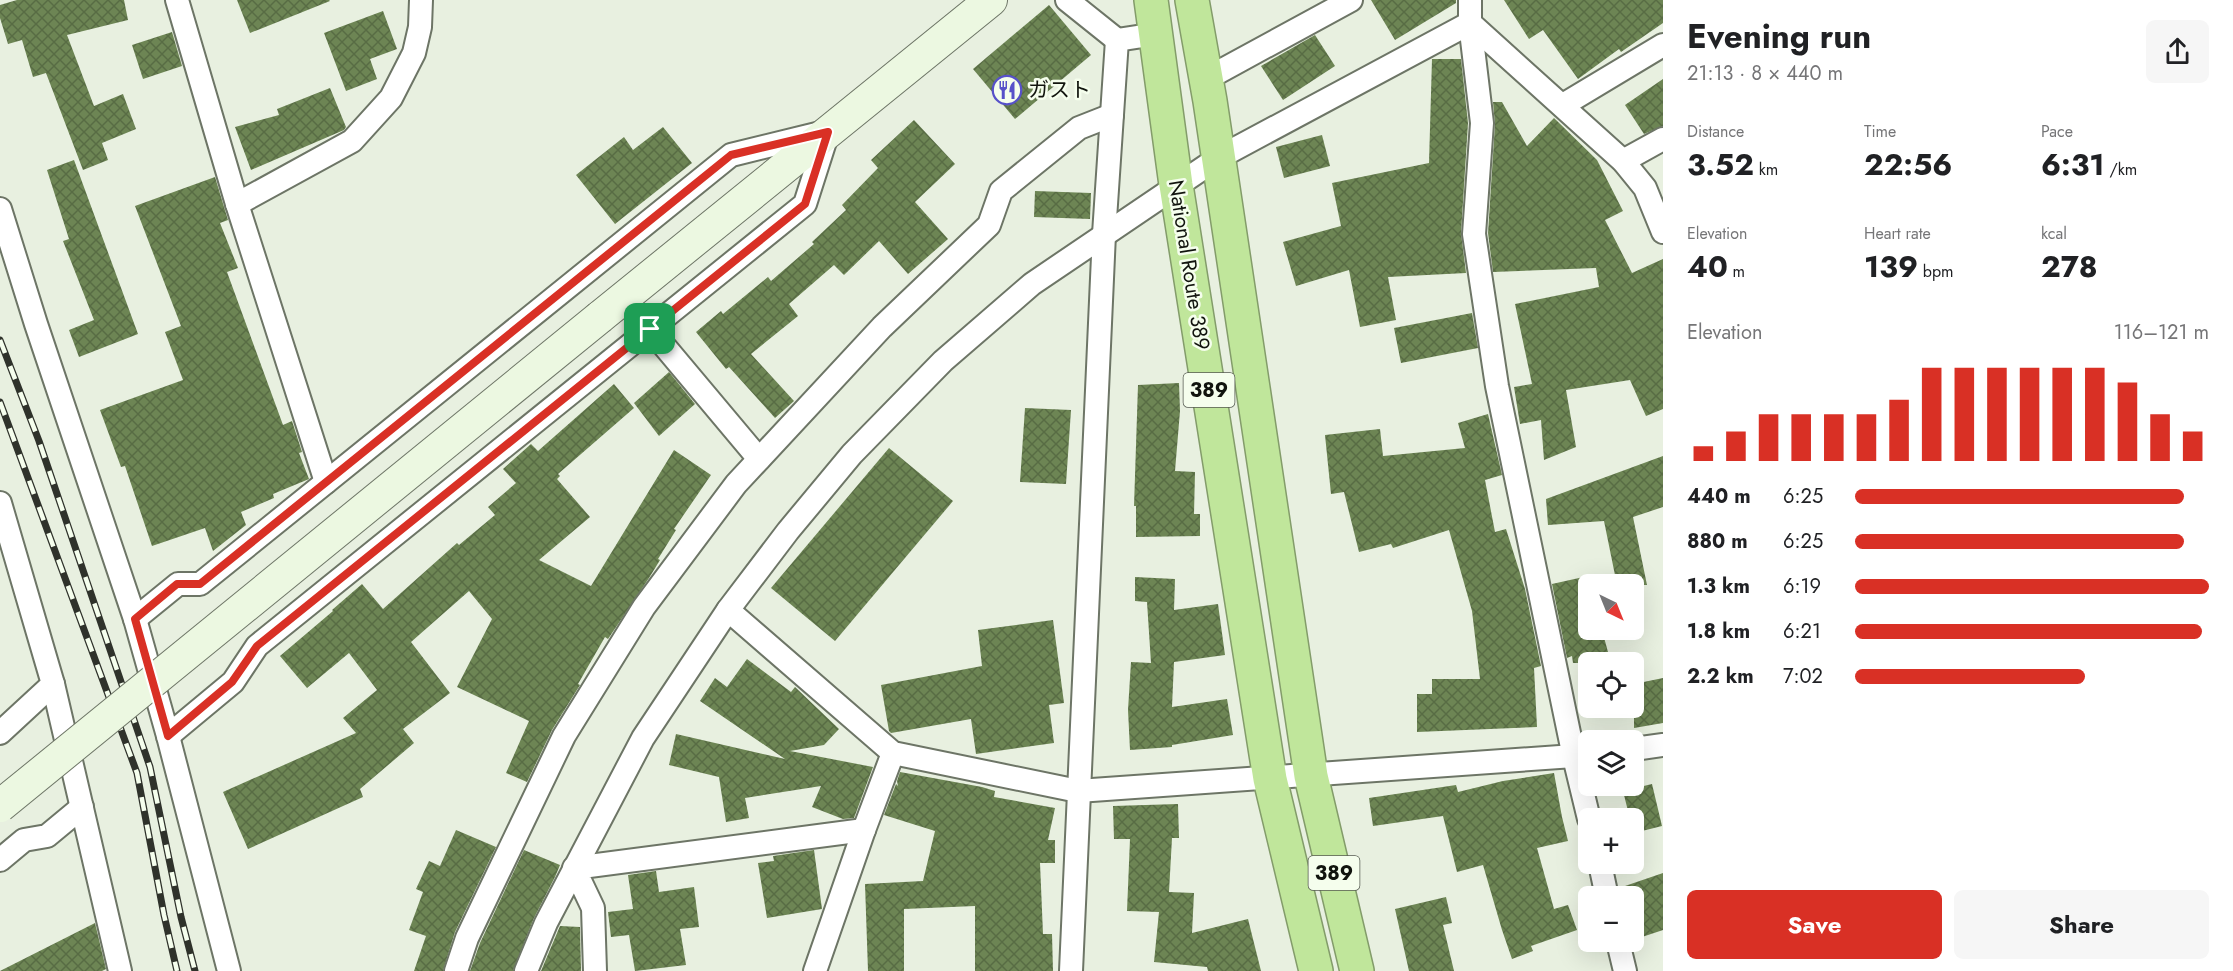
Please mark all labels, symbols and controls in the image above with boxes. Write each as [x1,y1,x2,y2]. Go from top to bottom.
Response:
text: Evening run [1687,13,1871,60]
button: share [2146,20,2209,83]
text: 21:13 · 8 × 440 m [1687,59,1843,88]
restaurant icon: ガスト [991,74,1023,106]
place label: ガスト [1028,75,1091,105]
text: Distance [1687,120,1744,143]
text: Time [1864,120,1896,143]
text: Pace [2041,120,2073,143]
text: 3.52 [1687,143,1754,186]
text: 22:56 [1864,143,1952,186]
text: 6:31 [2041,143,2105,186]
text: km [1754,158,1778,181]
text: /km [2105,158,2137,181]
street label: National Route 389 [1161,178,1217,352]
text: Elevation [1687,222,1747,245]
text: Heart rate [1864,222,1931,245]
text: kcal [2041,222,2067,245]
text: 40 [1687,245,1728,288]
text: 139 [1864,245,1918,288]
text: 278 [2041,245,2098,288]
text: m [1728,260,1745,283]
text: bpm [1918,260,1954,283]
pin [624,303,675,354]
icon: arrive [633,312,666,345]
text: Elevation [1687,318,1762,347]
text: 116–121 m [2114,318,2209,347]
road number: 389 [1184,373,1234,407]
text: 440 m [1687,482,1751,511]
text: 6:25 [1783,482,1823,511]
text: 880 m [1687,527,1748,556]
text: 6:25 [1783,527,1823,556]
text: 1.3 km [1687,572,1750,601]
text: 6:19 [1783,572,1821,601]
north arrow [1578,574,1644,640]
map controls [1578,574,1644,952]
text: 1.8 km [1687,617,1750,646]
text: 6:21 [1783,617,1821,646]
button: locate [1578,652,1644,718]
text: 2.2 km [1687,662,1754,691]
text: 7:02 [1783,662,1823,691]
button: layers [1578,730,1644,796]
button: + [1578,808,1644,874]
road number: 389 [1308,856,1360,890]
button: − [1578,886,1644,952]
button: Save [1687,890,1942,959]
button: Share [1954,890,2209,959]

